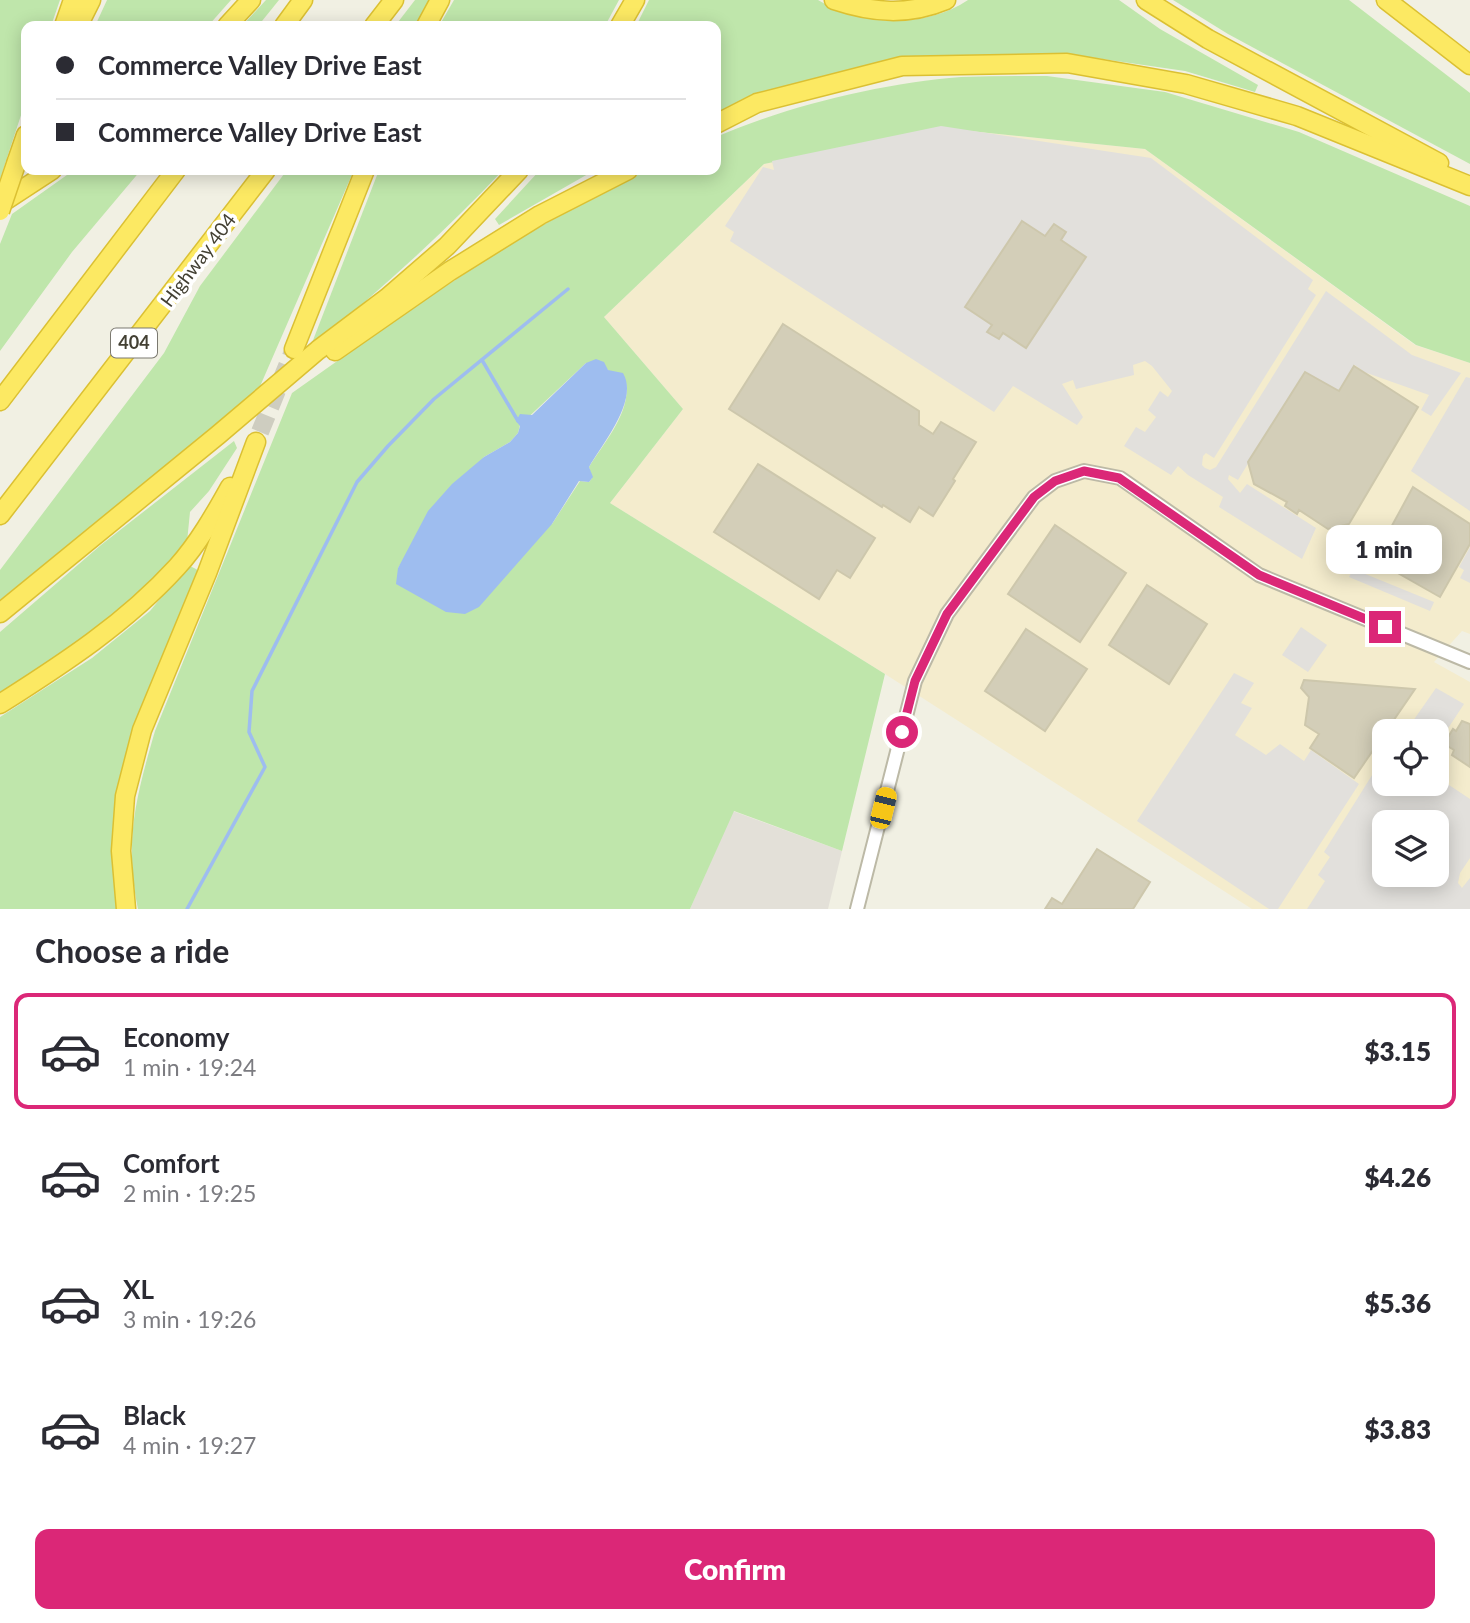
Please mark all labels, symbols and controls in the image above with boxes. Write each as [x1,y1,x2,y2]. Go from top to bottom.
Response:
text: Commerce Valley Drive East [98,49,422,81]
text: Commerce Valley Drive East [98,116,422,148]
street label: Highway 404 [155,209,240,311]
road number: 404 [111,328,157,358]
callout: 1 min [1327,526,1443,574]
text: 1 min [1355,535,1413,563]
route end [1369,611,1401,643]
route start [886,716,918,748]
map controls [1372,719,1449,887]
button: locate [1372,719,1449,796]
car [868,785,899,831]
button: layers [1372,810,1449,887]
text: Choose a ride [35,931,229,970]
icon: car [39,1020,102,1083]
text: Economy [123,1021,229,1053]
text: $3.15 [1364,1035,1431,1067]
text: 1 min · 19:24 [123,1053,256,1081]
icon: car [39,1146,102,1209]
text: Comfort [123,1147,220,1179]
text: $4.26 [1364,1161,1431,1193]
text: 2 min · 19:25 [123,1179,256,1207]
icon: car [39,1272,102,1335]
text: XL [123,1273,154,1305]
text: $5.36 [1364,1287,1431,1319]
text: 3 min · 19:26 [123,1305,256,1333]
icon: car [39,1398,102,1461]
text: Black [123,1399,186,1431]
text: $3.83 [1364,1413,1431,1445]
text: 4 min · 19:27 [123,1431,256,1459]
button: Confirm [35,1529,1435,1609]

